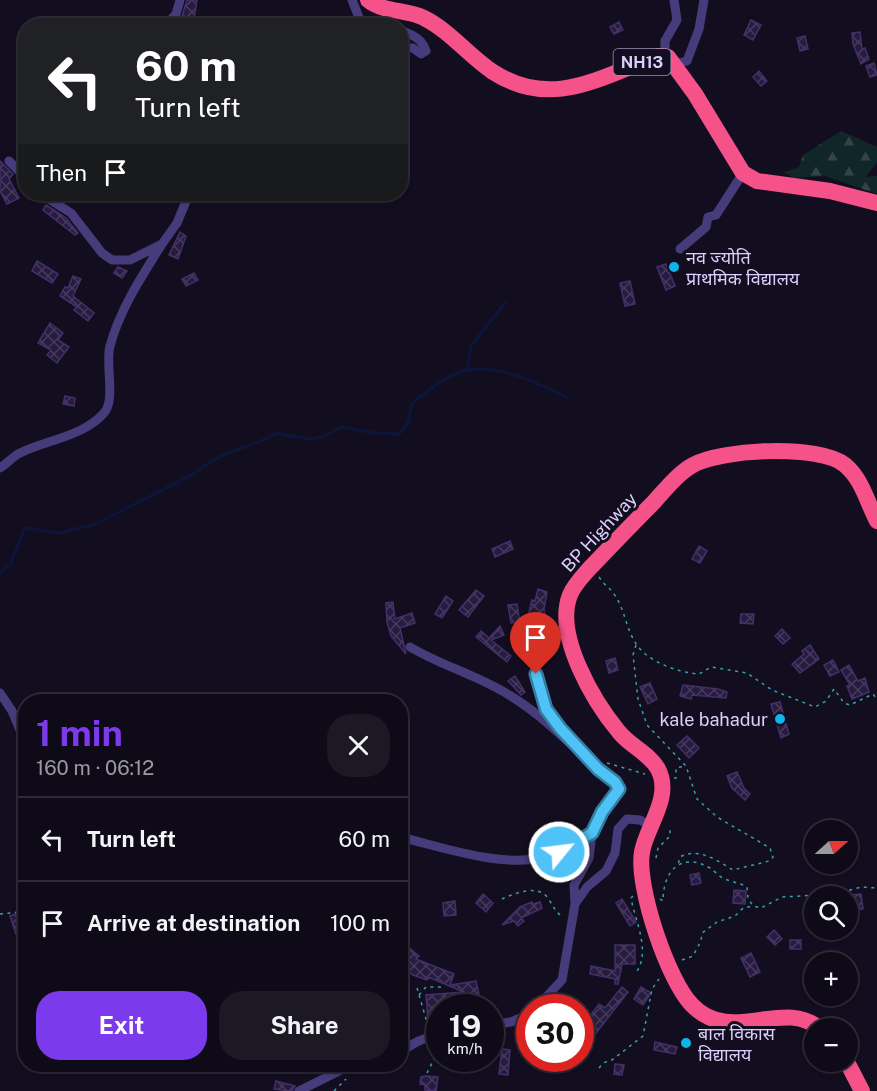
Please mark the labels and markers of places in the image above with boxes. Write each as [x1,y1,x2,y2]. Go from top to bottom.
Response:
place label: नव ज्योति प्राथमिक विद्यालय [686,247,800,289]
marker: नव ज्योति प्राथमिक विद्यालय [667,260,681,274]
pin [510,612,561,674]
place label: kale bahadur [660,709,768,730]
marker: kale bahadur [773,712,787,726]
place label: बाल विकास विद्यालय [698,1023,776,1065]
marker: बाल विकास विद्यालय [679,1036,693,1050]

